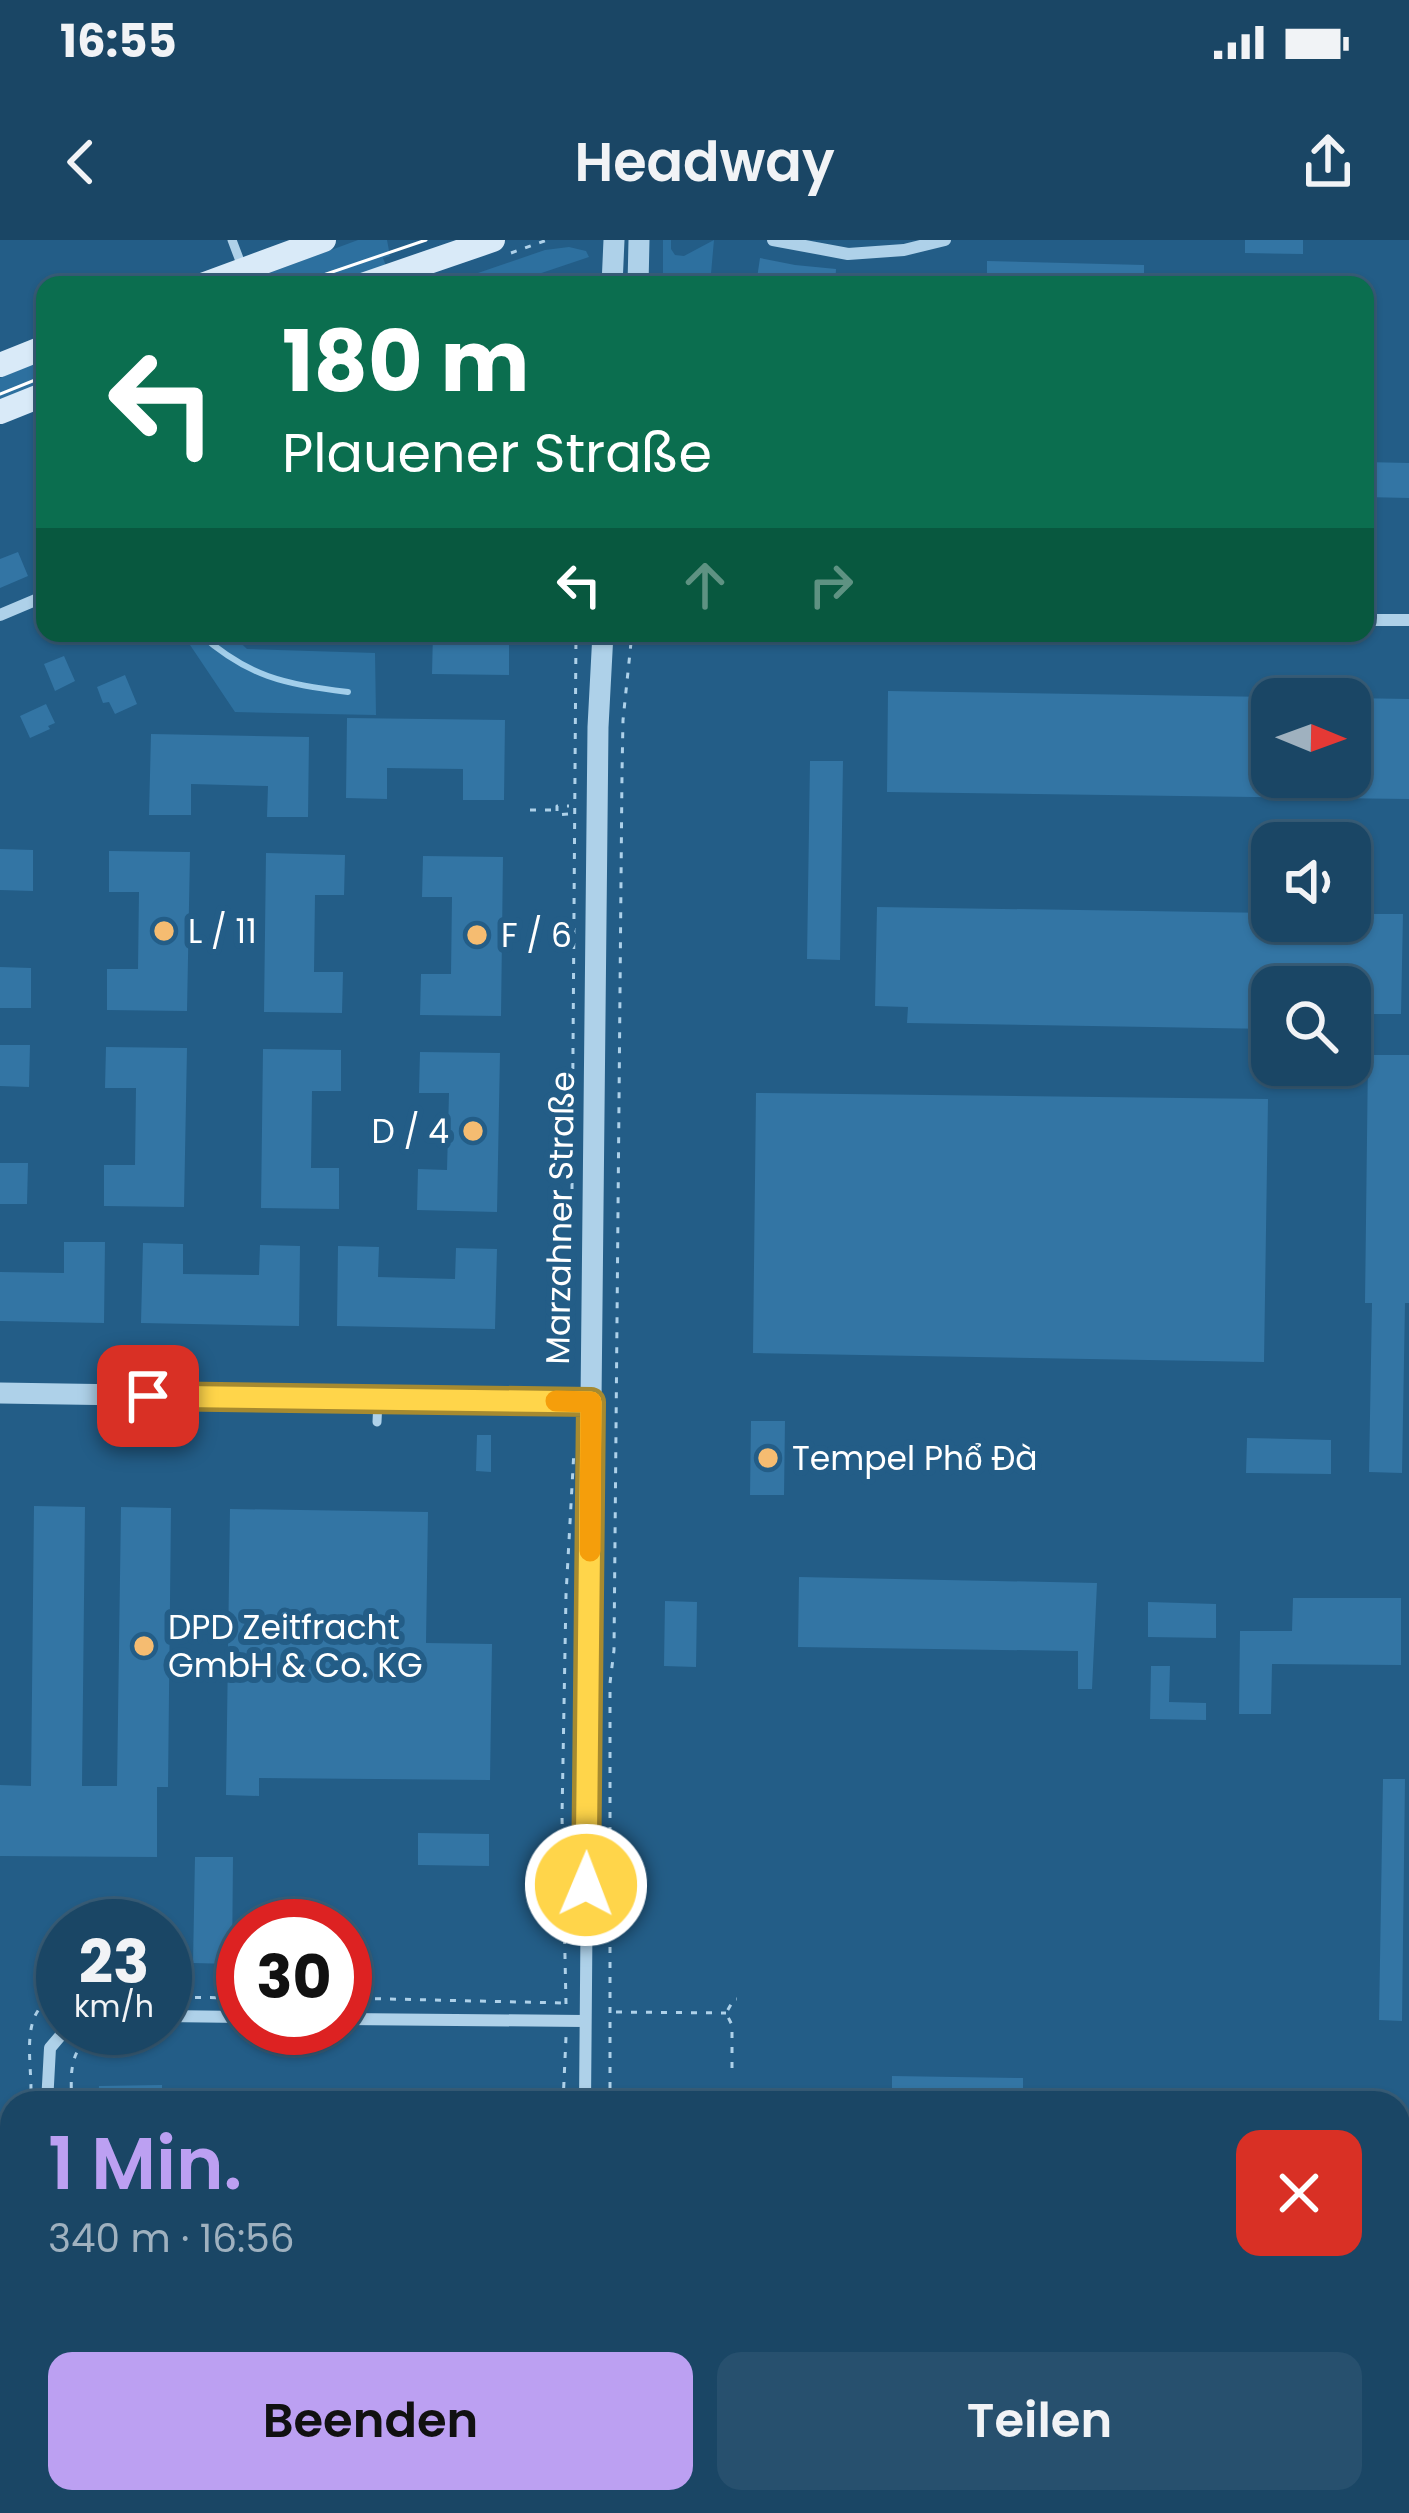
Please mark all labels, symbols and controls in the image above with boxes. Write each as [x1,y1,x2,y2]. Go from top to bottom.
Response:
text: 16:55 [60,10,177,73]
text: Headway [574,124,835,200]
icon: back [48,129,114,195]
icon: share [1295,129,1361,195]
text: 180 m [282,303,530,420]
icon: left [84,324,240,480]
text: Plauener Straße [282,415,712,491]
icon: left [546,552,612,618]
icon: ahead [672,552,738,618]
icon: right [798,552,864,618]
north arrow [1251,678,1371,798]
map controls [1251,678,1371,1086]
button: sound [1251,822,1371,942]
place label: L / 11 [188,908,257,955]
place label: F / 6 [501,912,572,959]
marker: L / 11 [151,918,177,944]
marker: F / 6 [464,922,490,948]
button: search [1251,966,1371,1086]
street label: Marzahner Straße [534,1071,586,1365]
place label: D / 4 [372,1108,449,1155]
marker: D / 4 [460,1118,486,1144]
pin [97,1345,199,1447]
icon: arrive [115,1363,181,1429]
place label: Tempel Phổ Đà [792,1435,1038,1482]
marker: Tempel Phổ Đà [755,1445,781,1471]
place label: DPD Zeitfracht GmbH & Co. KG [168,1604,423,1689]
marker: DPD Zeitfracht GmbH & Co. KG [131,1633,157,1659]
position arrow [523,1822,649,1948]
speed limit sign: 30 [216,1899,372,2055]
text: 23 [79,1920,149,2004]
text: km/h [74,1985,154,2028]
text: 1 Min. [48,2113,242,2214]
button: close [1236,2130,1362,2256]
text: 340 m · 16:56 [48,2211,294,2266]
button: Beenden [48,2352,693,2490]
button: Teilen [717,2352,1362,2490]

